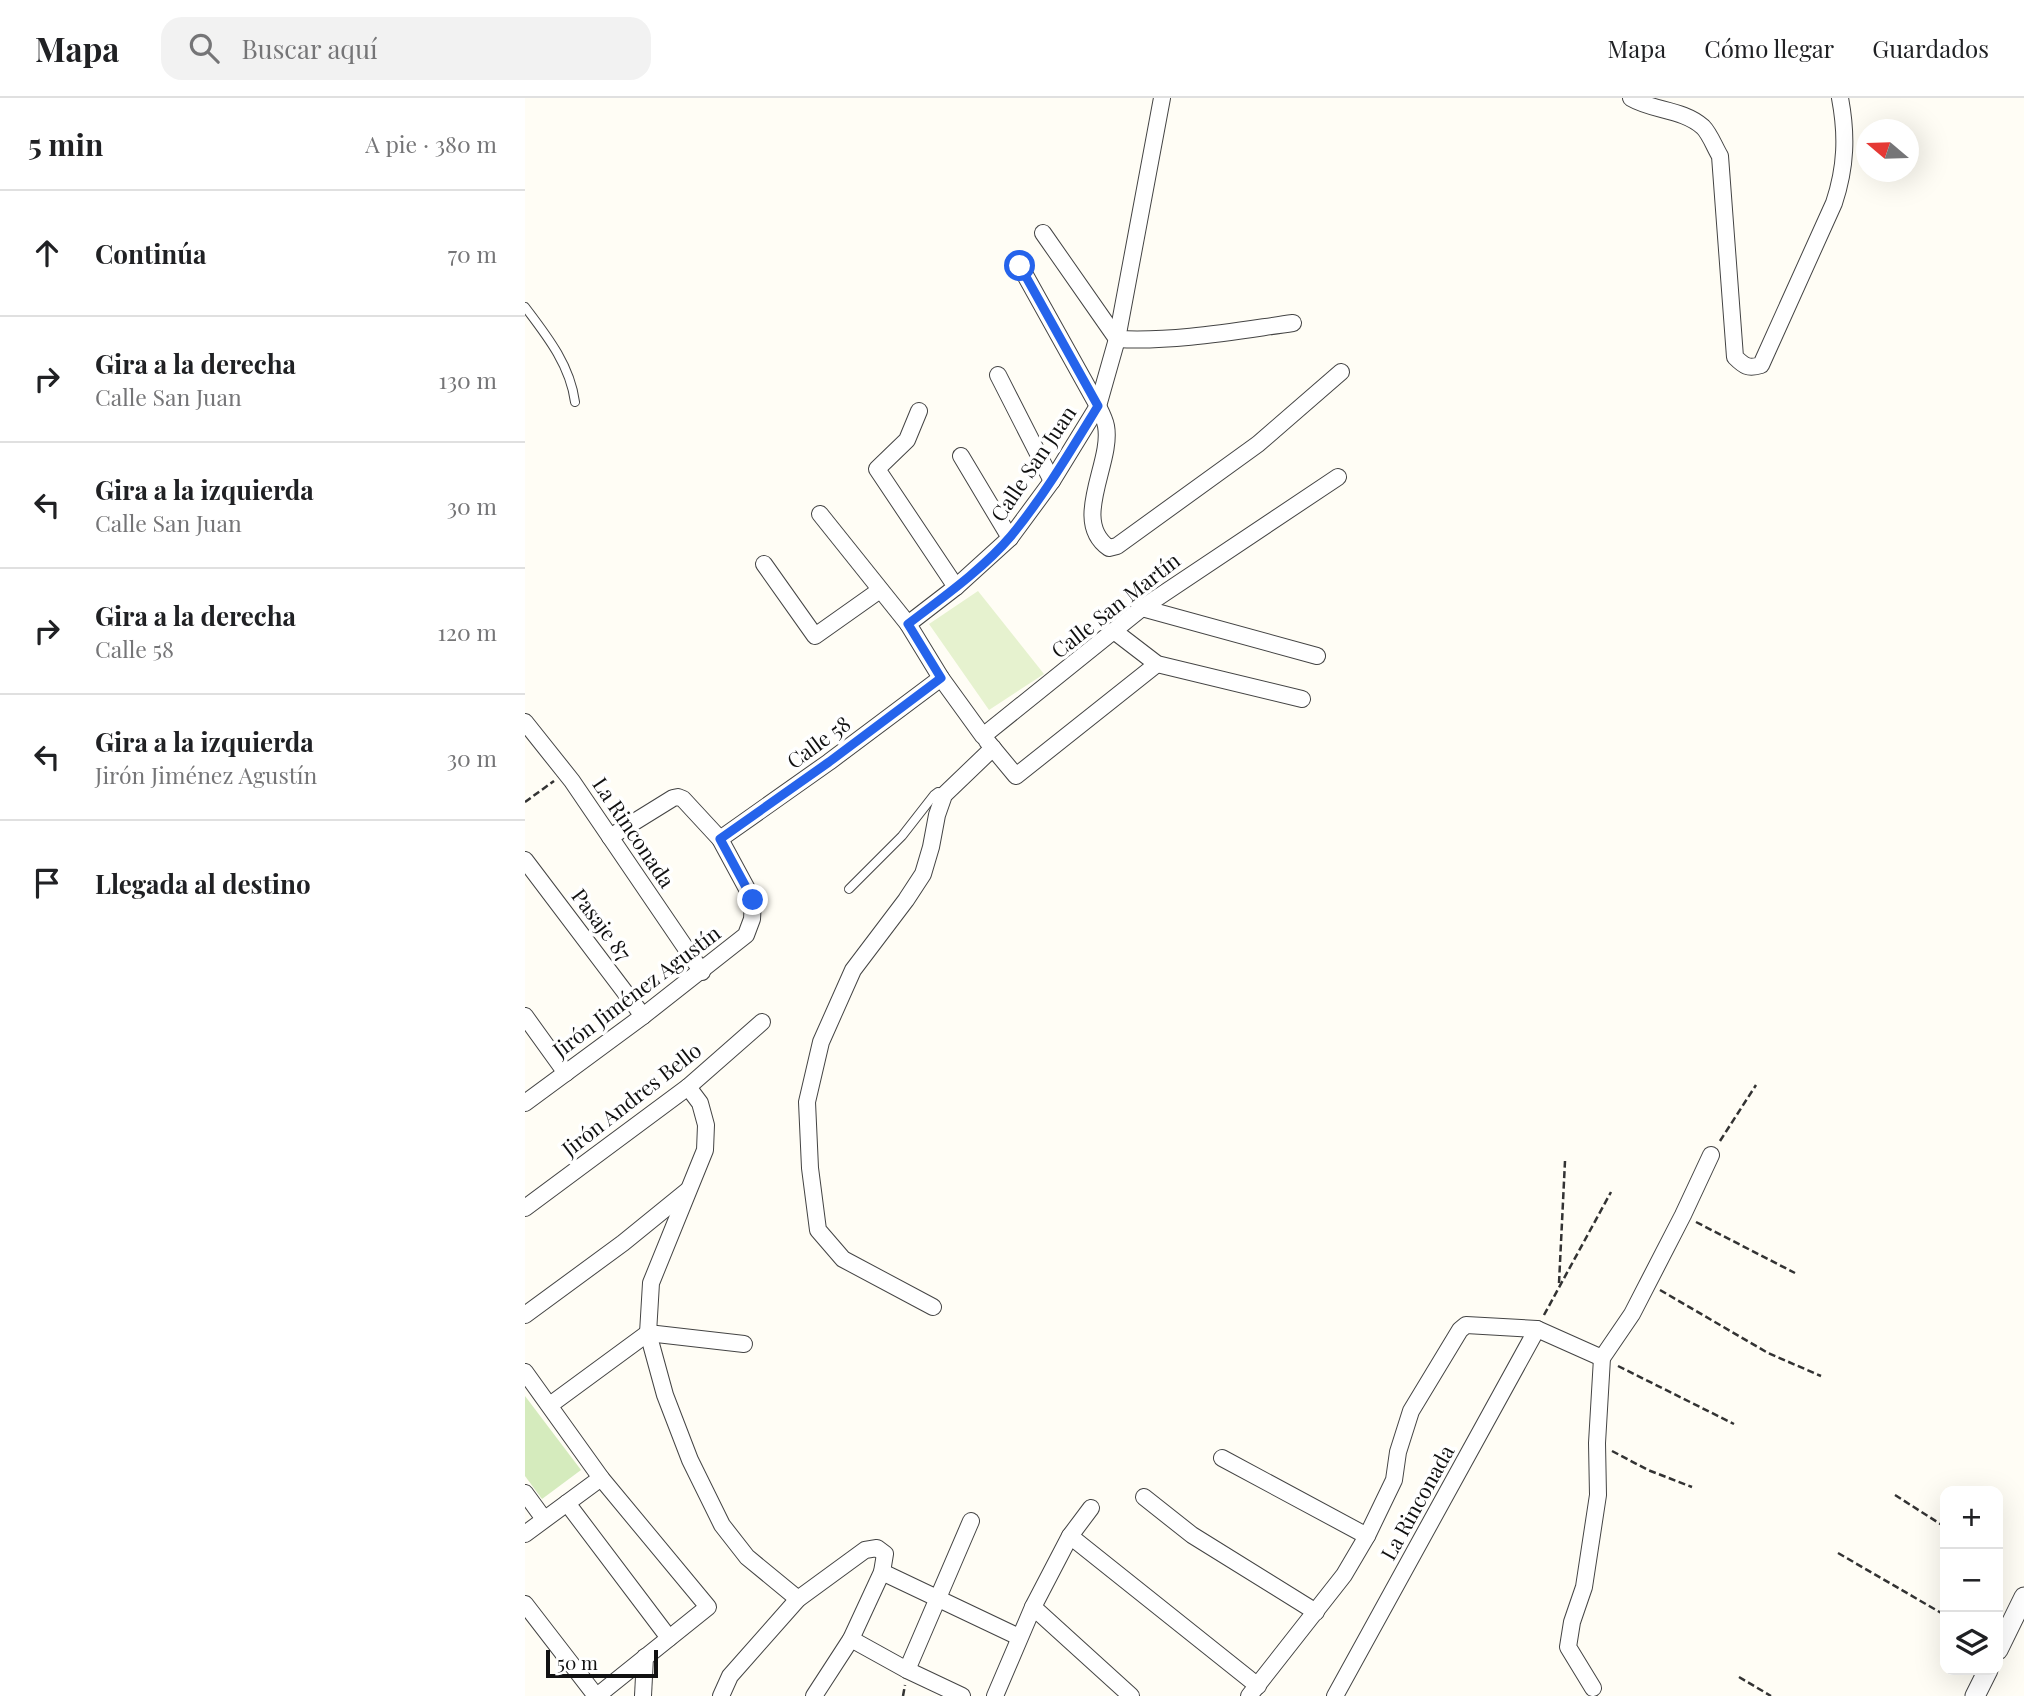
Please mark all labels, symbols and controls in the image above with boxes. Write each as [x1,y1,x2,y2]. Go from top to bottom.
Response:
search box [161,17,651,80]
text: Mapa [35,26,119,70]
icon: search [185,29,223,67]
text: Buscar aquí [241,31,378,66]
text: Mapa [1608,32,1666,64]
text: Cómo llegar [1704,32,1834,64]
text: Guardados [1872,32,1989,64]
north arrow [1856,119,1919,182]
text: 5 min [28,124,103,164]
text: A pie · 380 m [365,128,497,159]
icon: ahead [28,234,66,272]
text: Continúa [95,236,207,271]
text: 70 m [448,238,497,269]
route start [1004,250,1035,281]
text: Gira a la derecha [95,346,296,381]
icon: right [28,360,66,398]
text: 130 m [439,364,497,395]
text: Calle San Juan [95,381,242,412]
street label: Calle San Juan [983,399,1082,526]
text: Gira a la izquierda [95,472,314,507]
icon: left [28,486,66,524]
text: 30 m [447,490,497,521]
text: Calle San Juan [95,507,242,538]
street label: Calle San Martín [1045,545,1185,664]
text: Gira a la derecha [95,598,296,633]
icon: right [28,612,66,650]
text: 120 m [438,616,497,647]
text: Calle 58 [95,633,174,664]
street label: Calle 58 [780,709,855,774]
text: Gira a la izquierda [95,724,314,759]
icon: left [28,738,66,776]
text: 30 m [447,742,497,773]
text: Jirón Jiménez Agustín [95,759,317,790]
street label: La Rinconada [587,771,682,893]
icon: arrive [28,864,66,902]
text: Llegada al destino [95,866,311,901]
street label: Pasaje 87 [566,882,639,966]
route end [737,884,768,915]
street label: Jirón Jiménez Agustín [546,918,726,1063]
street label: Jirón Andres Bello [555,1035,706,1162]
street label: La Rinconada [1373,1439,1460,1565]
map controls [1940,1486,2003,1675]
button: + [1940,1486,2003,1549]
button: − [1940,1549,2003,1612]
button: layers [1940,1612,2003,1675]
scale bar [546,1647,658,1679]
text: 50 m [557,1649,598,1675]

